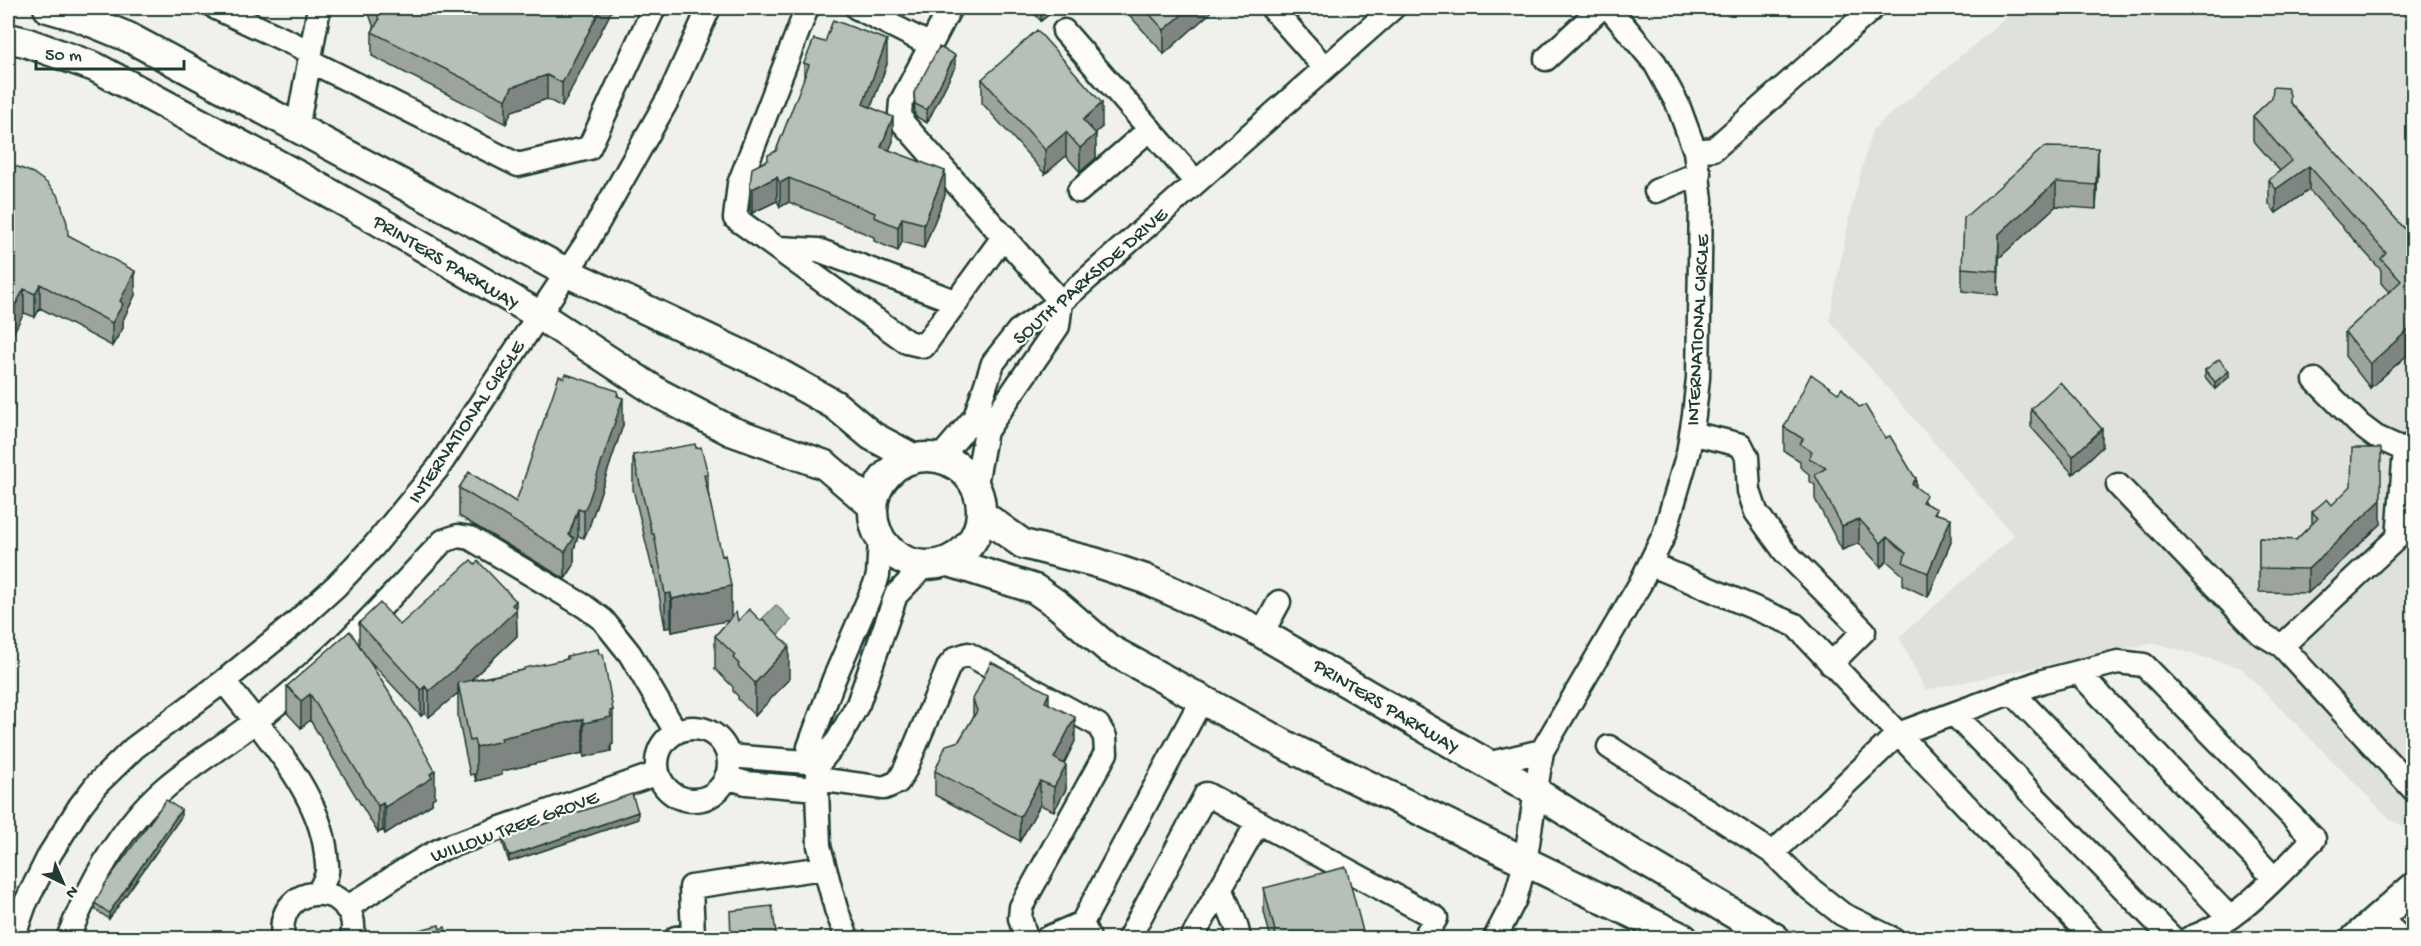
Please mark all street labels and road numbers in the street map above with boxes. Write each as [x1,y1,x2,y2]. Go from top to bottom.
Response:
street label: SOUTH PARKSIDE DRIVE [1009,203,1174,351]
street label: PRINTERS PARKWAY [367,211,522,317]
street label: INTERNATIONAL CIRCLE [1683,232,1716,426]
street label: INTERNATIONAL CIRCLE [405,336,532,509]
street label: PRINTERS PARKWAY [1307,655,1462,761]
street label: WILLOW TREE GROVE [428,787,604,869]

